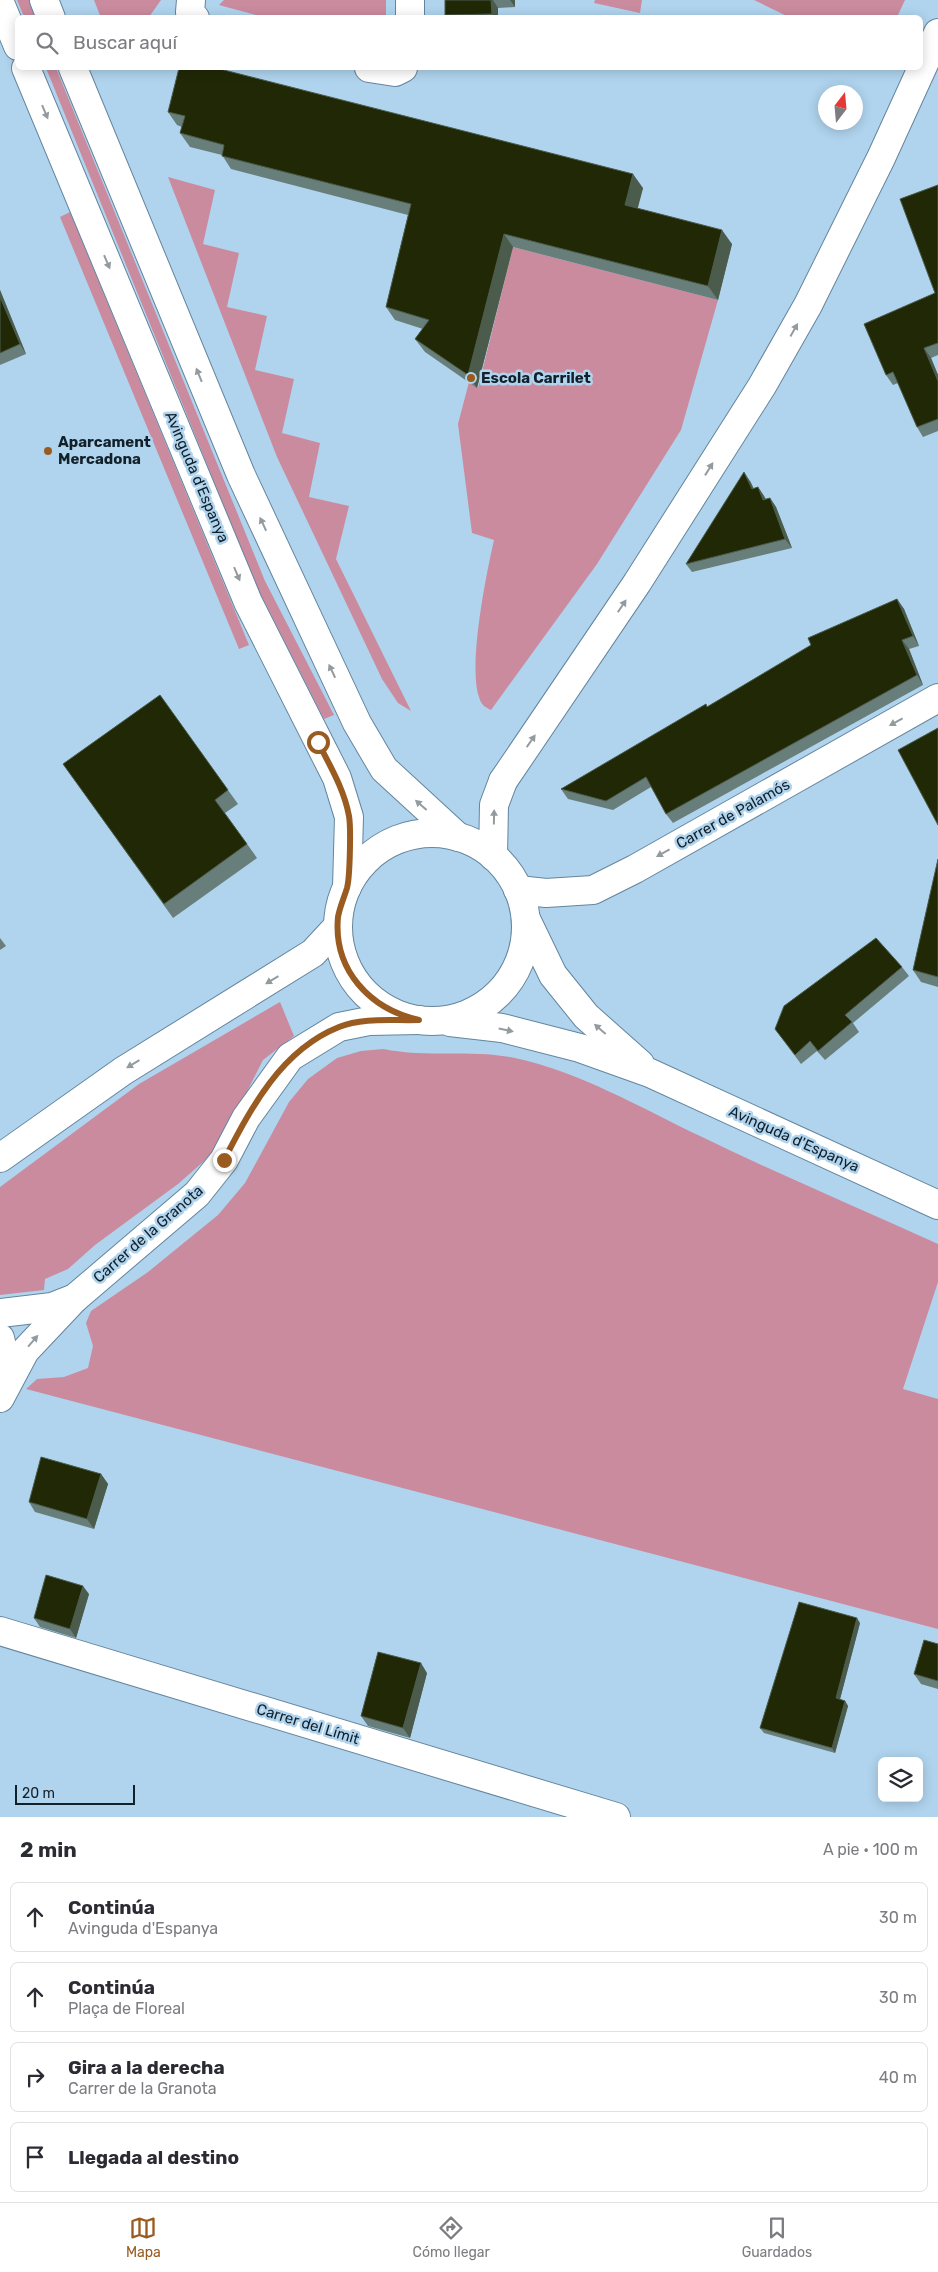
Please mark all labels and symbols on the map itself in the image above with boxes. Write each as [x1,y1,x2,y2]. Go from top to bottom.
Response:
north arrow [818,85,863,130]
one-way arrow [41,105,49,120]
one-way arrow [104,255,112,270]
one-way arrow [789,324,798,337]
one-way arrow [195,368,203,382]
place label: Escola Carrilet [481,369,591,387]
marker: Escola Carrilet [465,372,477,384]
street label: Avinguda d'Espanya [161,409,233,545]
place label: Aparcament Mercadona [58,433,151,468]
marker: Aparcament Mercadona [42,445,54,457]
one-way arrow [705,463,714,476]
one-way arrow [259,517,267,531]
one-way arrow [233,567,241,582]
one-way arrow [617,599,627,613]
one-way arrow [328,664,336,678]
one-way arrow [888,718,903,726]
route start [307,731,330,754]
one-way arrow [526,734,536,748]
street label: Carrer de Palamós [673,775,793,853]
one-way arrow [415,800,427,811]
one-way arrow [490,809,498,825]
one-way arrow [656,849,669,858]
one-way arrow [266,976,279,985]
one-way arrow [595,1023,607,1035]
one-way arrow [499,1026,515,1034]
one-way arrow [127,1060,140,1069]
street label: Avinguda d'Espanya [726,1102,862,1176]
route end [213,1149,236,1172]
street label: Carrer de la Granota [89,1181,207,1287]
one-way arrow [28,1335,39,1348]
street label: Carrer del Límit [254,1700,362,1748]
scale bar [15,1782,135,1805]

